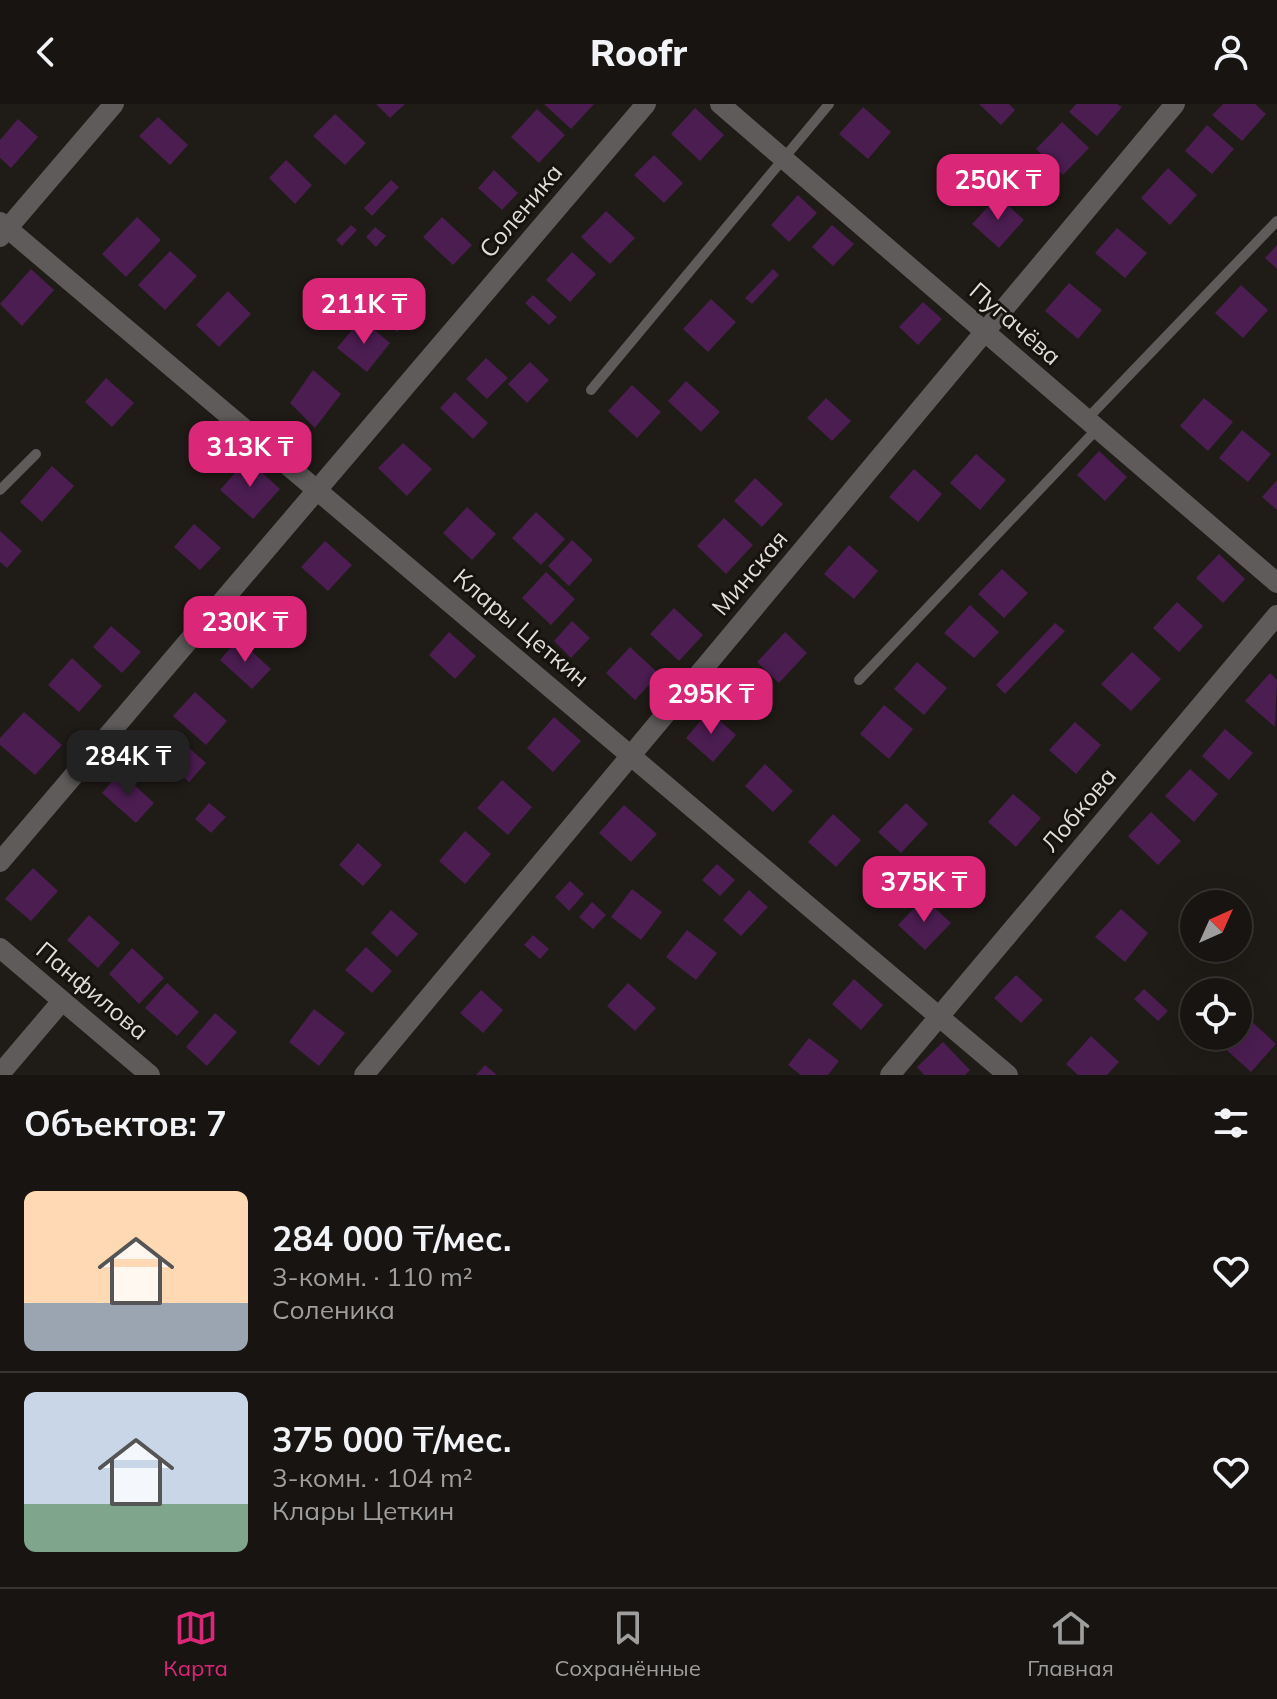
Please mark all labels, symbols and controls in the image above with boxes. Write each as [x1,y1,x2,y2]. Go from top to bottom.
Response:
icon: back [24,30,68,74]
text: Roofr [590,30,687,75]
icon: person [1209,30,1253,74]
pin: 250K ₸ [933,154,1063,222]
street label: Соленика [472,157,568,263]
text: 250K ₸ [955,163,1041,196]
street label: Пугачёва [964,275,1068,371]
pin: 211K ₸ [299,278,429,346]
text: 211K ₸ [321,287,407,320]
pin: 313K ₸ [185,421,315,489]
text: 313K ₸ [207,430,293,463]
street label: Минская [705,524,794,621]
street label: Клары Цеткин [448,562,596,693]
pin: 230K ₸ [180,596,310,664]
text: 230K ₸ [202,605,288,638]
pin: 295K ₸ [646,668,776,736]
text: 295K ₸ [668,677,754,710]
pin: 284K ₸ [63,730,193,798]
text: 284K ₸ [85,739,171,772]
street label: Лобкова [1034,761,1122,858]
pin: 375K ₸ [859,856,989,924]
text: 375K ₸ [881,865,967,898]
north arrow [1180,890,1252,962]
map controls [1180,890,1252,1050]
street label: Панфилова [30,935,155,1046]
button: locate [1180,978,1252,1050]
icon: filters [1209,1101,1253,1145]
text: Объектов: 7 [24,1102,227,1145]
text: 284 000 ₸/мес. [272,1217,511,1260]
icon: home [88,1223,184,1319]
icon: heart [1209,1249,1253,1293]
text: 3-комн. · 110 m² [272,1260,473,1293]
text: Соленика [272,1293,395,1326]
text: 375 000 ₸/мес. [272,1418,511,1461]
icon: home [88,1424,184,1520]
icon: heart [1209,1450,1253,1494]
text: 3-комн. · 104 m² [272,1461,473,1494]
text: Клары Цеткин [272,1494,454,1527]
tab: Карта [163,1606,228,1682]
tab: Сохранённые [554,1606,701,1682]
tab: Главная [1027,1606,1114,1682]

